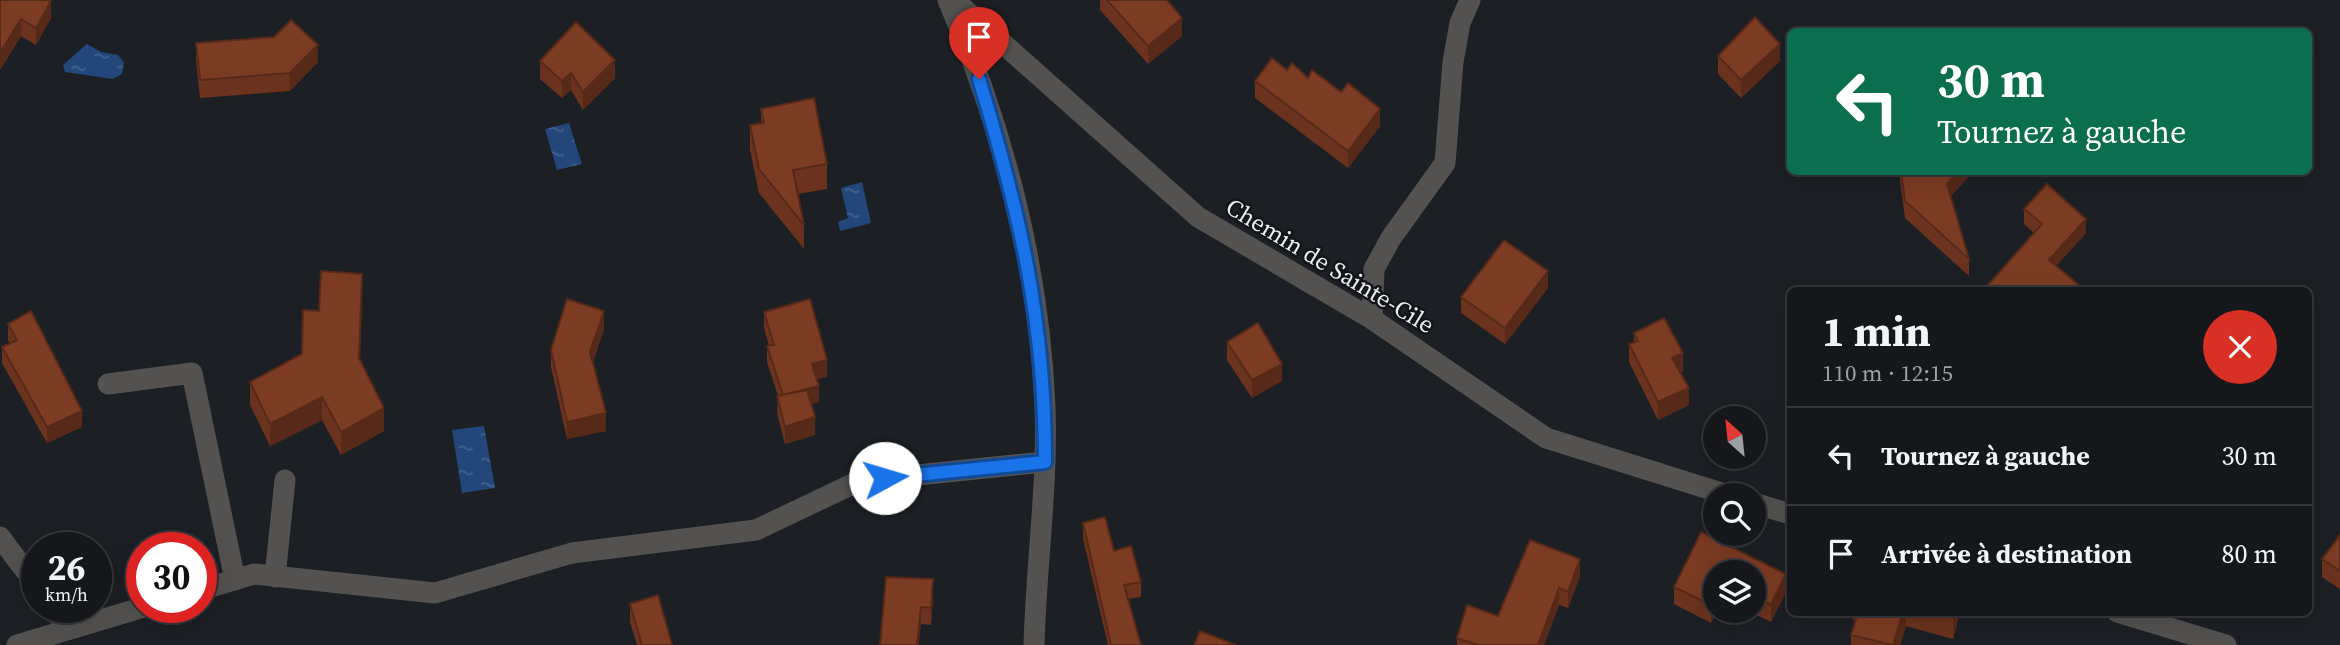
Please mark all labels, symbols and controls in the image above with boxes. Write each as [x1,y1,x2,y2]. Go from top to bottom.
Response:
pin [949,7,1009,79]
icon: arrive [960,18,998,56]
text: 30 m [1937,46,2045,113]
icon: left [1822,56,1913,147]
text: Tournez à gauche [1937,110,2186,154]
street label: Chemin de Sainte-Cile [1220,190,1441,341]
text: 1 min [1822,302,1931,360]
button: close [2203,310,2277,384]
text: 110 m · 12:15 [1822,357,1953,389]
north arrow [1703,406,1766,469]
map controls [1703,406,1766,623]
icon: left [1822,437,1860,475]
text: Tournez à gauche [1881,438,2090,474]
text: 30 m [2222,438,2277,474]
position arrow [848,441,922,515]
button: search [1703,483,1766,546]
speed limit sign: 30 [126,532,217,623]
icon: arrive [1822,535,1860,573]
text: Arrivée à destination [1881,536,2132,572]
text: 80 m [2222,536,2277,572]
text: 26 [48,544,85,592]
button: layers [1703,560,1766,623]
text: km/h [45,582,88,607]

